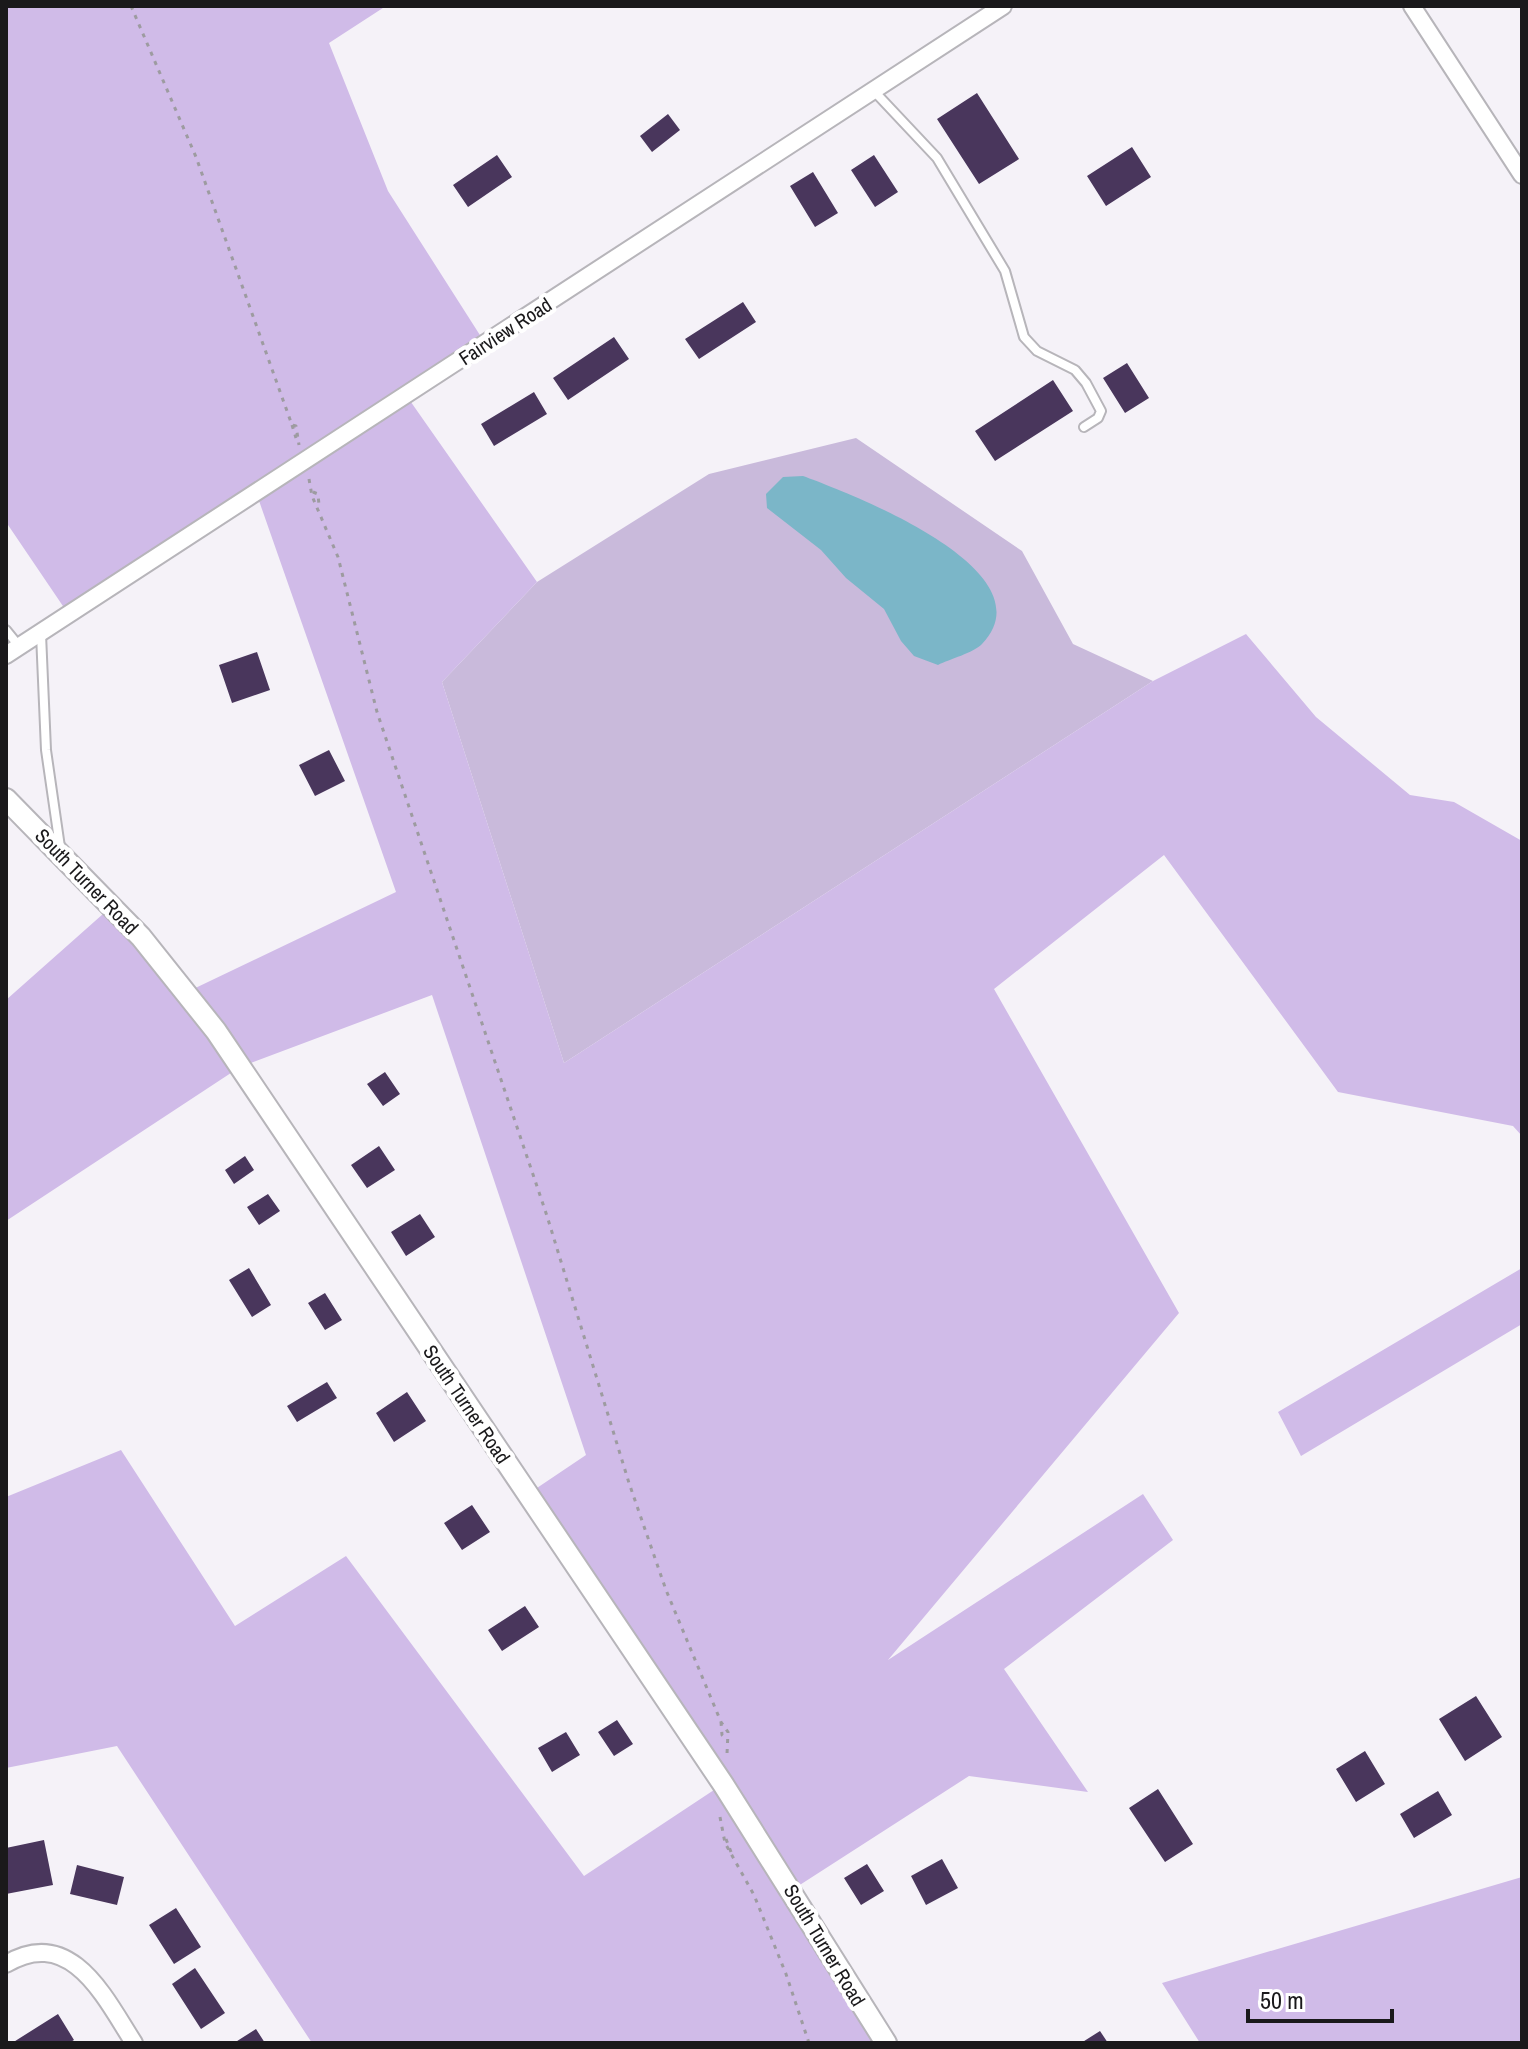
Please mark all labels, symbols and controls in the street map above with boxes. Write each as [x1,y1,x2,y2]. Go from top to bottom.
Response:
street label: Fairview Road [453,291,557,371]
street label: South Turner Road [29,822,145,940]
street label: South Turner Road [417,1339,517,1469]
street label: South Turner Road [778,1879,872,2011]
scale bar [1248,1973,1392,2023]
text: 50 m [1260,1984,1304,2016]

